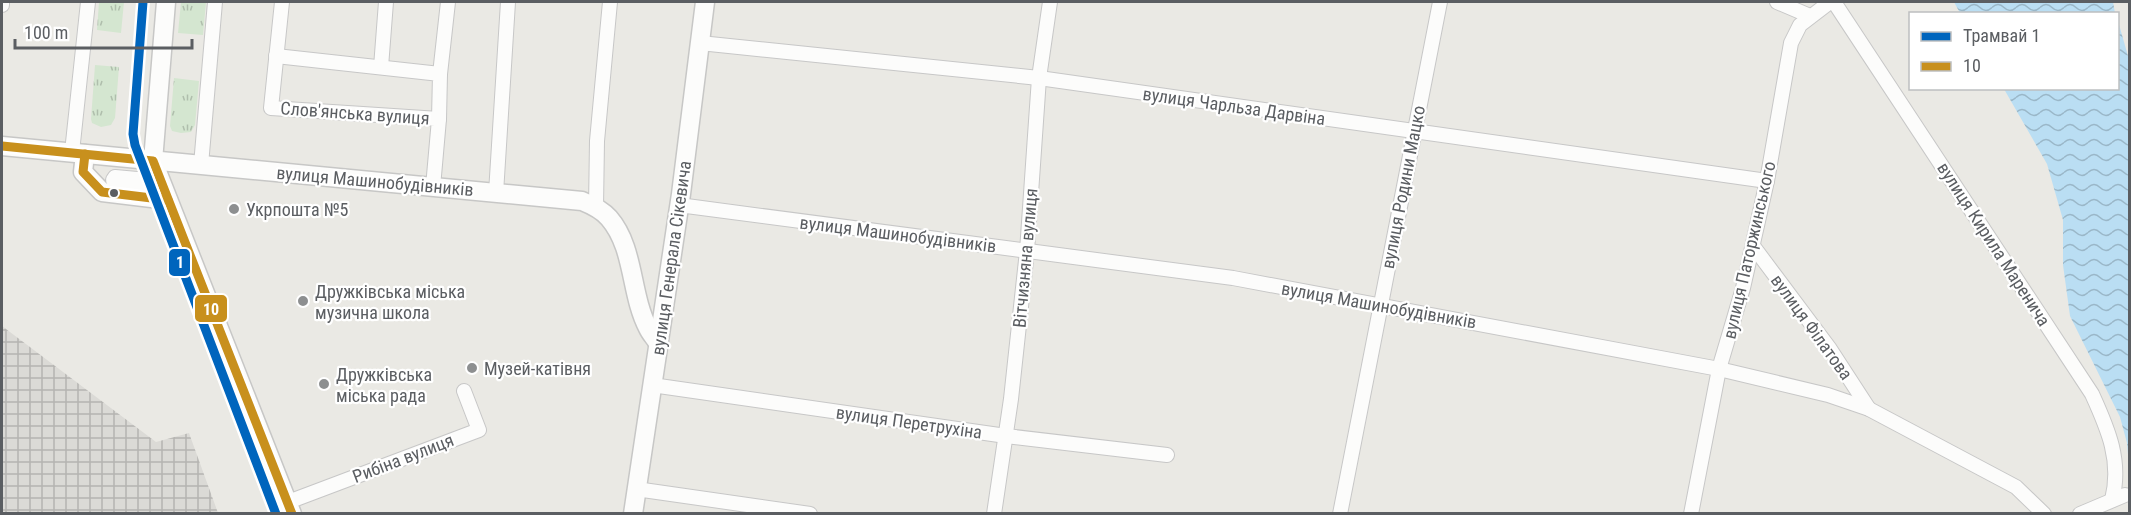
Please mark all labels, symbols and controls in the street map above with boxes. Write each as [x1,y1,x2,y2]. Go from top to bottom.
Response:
scale bar [15,12,192,50]
legend [1909,12,2119,90]
text: 100 m [24,22,68,43]
text: Трамвай 1 [1963,25,2040,46]
text: 10 [1963,55,1981,76]
street label: вулиця Чарльза Дарвіна [1141,83,1327,129]
street label: Слов'янська вулиця [280,97,430,129]
street label: вулиця Родини Мацко [1377,104,1429,270]
street label: вулиця Кирила Маренича [1933,158,2055,330]
street label: вулиця Генерала Сікевича [647,159,695,357]
street label: вулиця Паторжинського [1718,159,1780,341]
street label: вулиця Машинобудівників [276,162,474,200]
unlabelled marker [108,187,120,199]
street label: Вітчизняна вулиця [1008,187,1042,329]
place label: Укрпошта №5 [246,199,349,220]
marker: Укрпошта №5 [227,202,241,216]
street label: вулиця Машинобудівників [799,212,997,256]
line badge: 1 [168,248,191,277]
text: 1 [176,253,184,272]
street label: вулиця Філатова [1767,270,1857,384]
street label: вулиця Машинобудівників [1280,277,1478,333]
place label: Дружківська міська музична школа [315,281,465,323]
line badge: 10 [194,294,228,323]
marker: Дружківська міська музична школа [296,294,310,308]
text: 10 [203,300,219,319]
place label: Музей-катівня [484,358,591,379]
marker: Музей-катівня [465,361,479,375]
place label: Дружківська міська рада [336,364,432,406]
marker: Дружківська міська рада [317,377,331,391]
street label: вулиця Перетрухіна [835,401,983,443]
street label: Рибіна вулиця [349,429,457,487]

